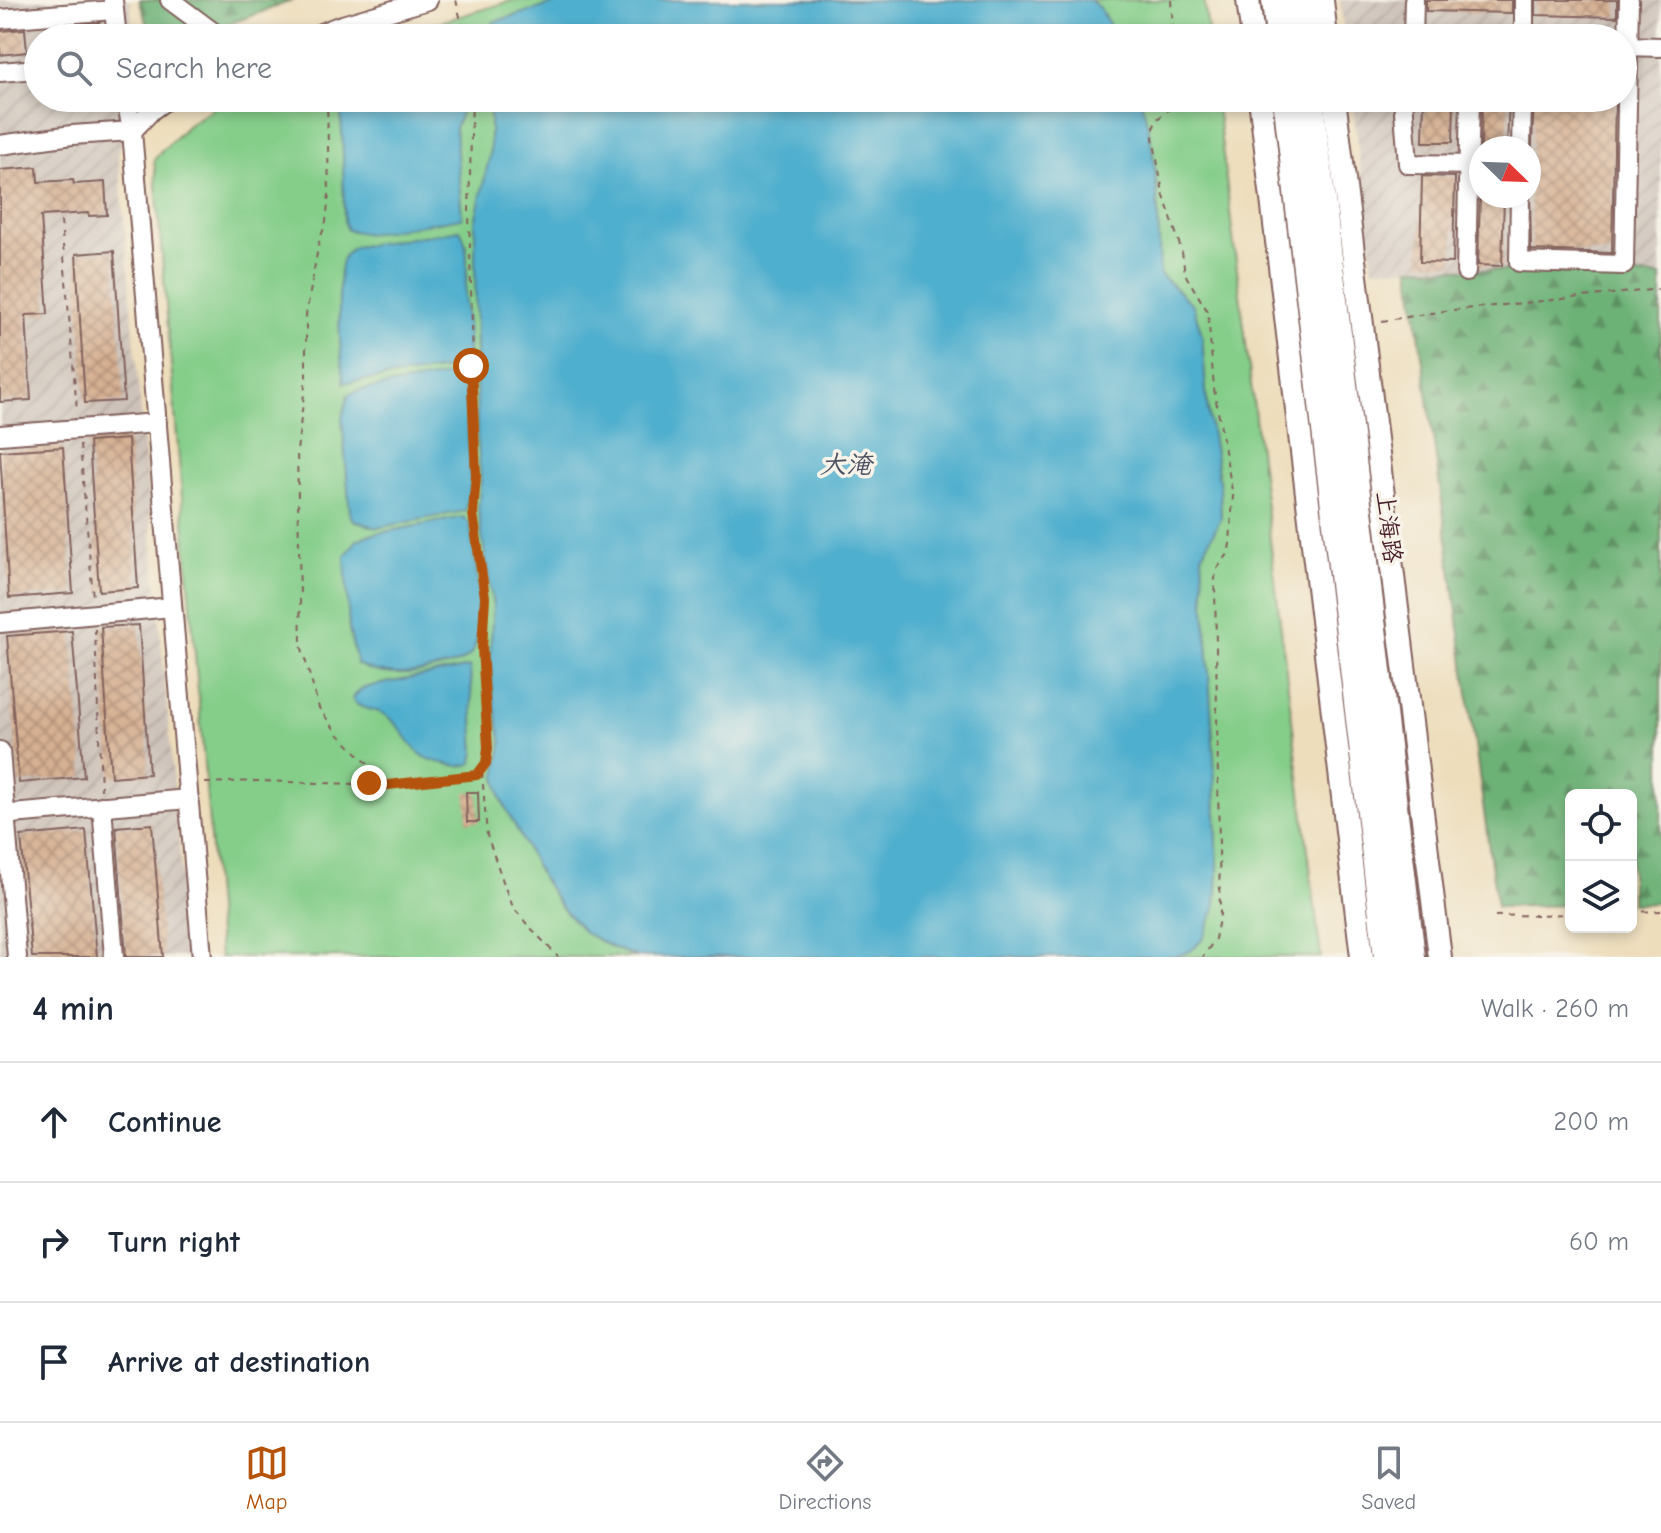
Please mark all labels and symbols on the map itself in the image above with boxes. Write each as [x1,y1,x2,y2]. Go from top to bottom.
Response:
north arrow [1469,136,1541,208]
route start [453,348,489,384]
water label: 大淹 [820,450,875,480]
street label: 上海路 [1371,490,1407,564]
route end [351,765,387,801]

